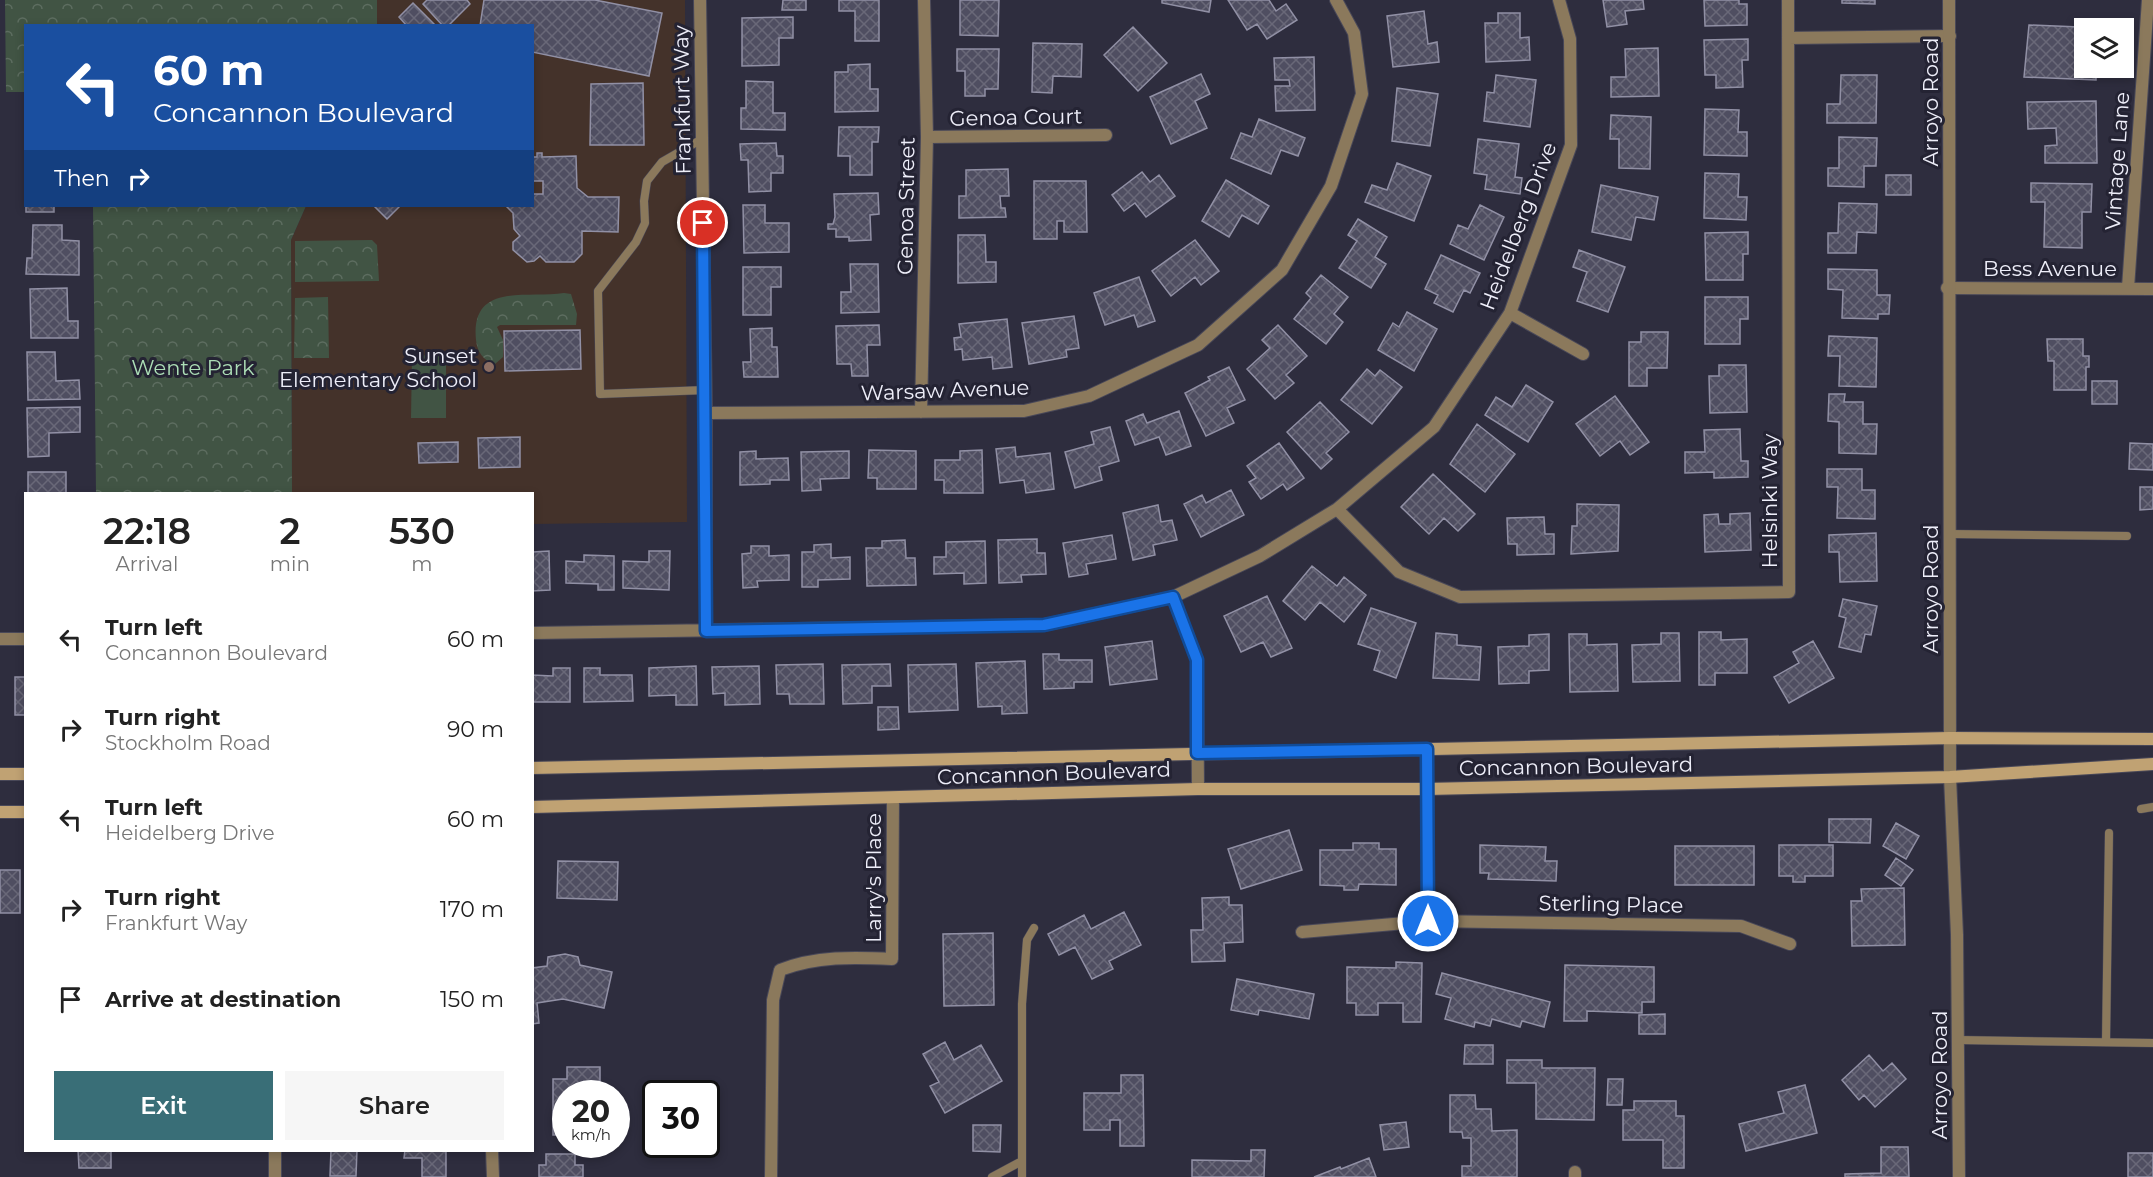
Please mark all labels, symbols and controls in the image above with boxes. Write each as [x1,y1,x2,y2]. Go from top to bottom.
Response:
map controls [2074,18,2134,78]
button: layers [2074,18,2134,78]
street label: Frankfurt Way [668,25,696,175]
street label: Arroyo Road [1918,38,1943,166]
text: 60 m [153,44,264,96]
icon: left [54,48,132,126]
street label: Vintage Lane [2100,91,2134,231]
text: Concannon Boulevard [153,96,454,129]
street label: Genoa Court [949,103,1083,131]
street label: Genoa Street [892,137,920,275]
street label: Heidelberg Drive [1474,138,1562,314]
icon: right [122,162,155,195]
text: Then [54,165,110,192]
pin [677,197,728,248]
icon: arrive [686,206,719,239]
street label: Bess Avenue [1983,256,2117,281]
place label: Sunset Elementary School [279,343,477,392]
park label: Wente Park [131,355,255,380]
marker: Sunset Elementary School [482,360,496,374]
street label: Warsaw Avenue [860,375,1030,405]
street label: Helsinki Way [1757,433,1782,568]
text: 22:18 [103,509,191,553]
text: 2 [279,509,300,553]
text: 530 [389,509,455,553]
street label: Arroyo Road [1918,525,1943,653]
text: Arrival [115,552,178,576]
text: min [270,552,310,576]
text: m [411,552,433,576]
text: Turn left [105,614,203,641]
icon: left [54,623,87,656]
text: 60 m [447,626,504,653]
text: Concannon Boulevard [105,641,328,665]
text: Turn right [105,704,220,731]
icon: right [54,713,87,746]
text: 90 m [447,716,504,743]
text: Stockholm Road [105,731,271,755]
street label: Concannon Boulevard [1459,751,1693,781]
street label: Concannon Boulevard [937,756,1171,790]
text: Turn left [105,794,203,821]
icon: left [54,803,87,836]
text: 60 m [447,806,504,833]
street label: Larry's Place [861,813,886,943]
text: Heidelberg Drive [105,821,274,845]
text: Turn right [105,884,220,911]
position arrow [1396,889,1460,953]
street label: Sterling Place [1538,890,1684,918]
icon: right [54,893,87,926]
text: 170 m [440,896,504,923]
text: Frankfurt Way [105,911,247,935]
icon: arrive [54,983,87,1016]
text: Arrive at destination [105,986,341,1013]
text: 150 m [440,986,504,1013]
street label: Arroyo Road [1927,1011,1952,1139]
button: Exit [54,1071,273,1140]
button: Share [285,1071,504,1140]
speed limit sign: 30 [642,1080,720,1158]
text: 20 [572,1093,610,1130]
text: km/h [571,1125,611,1144]

